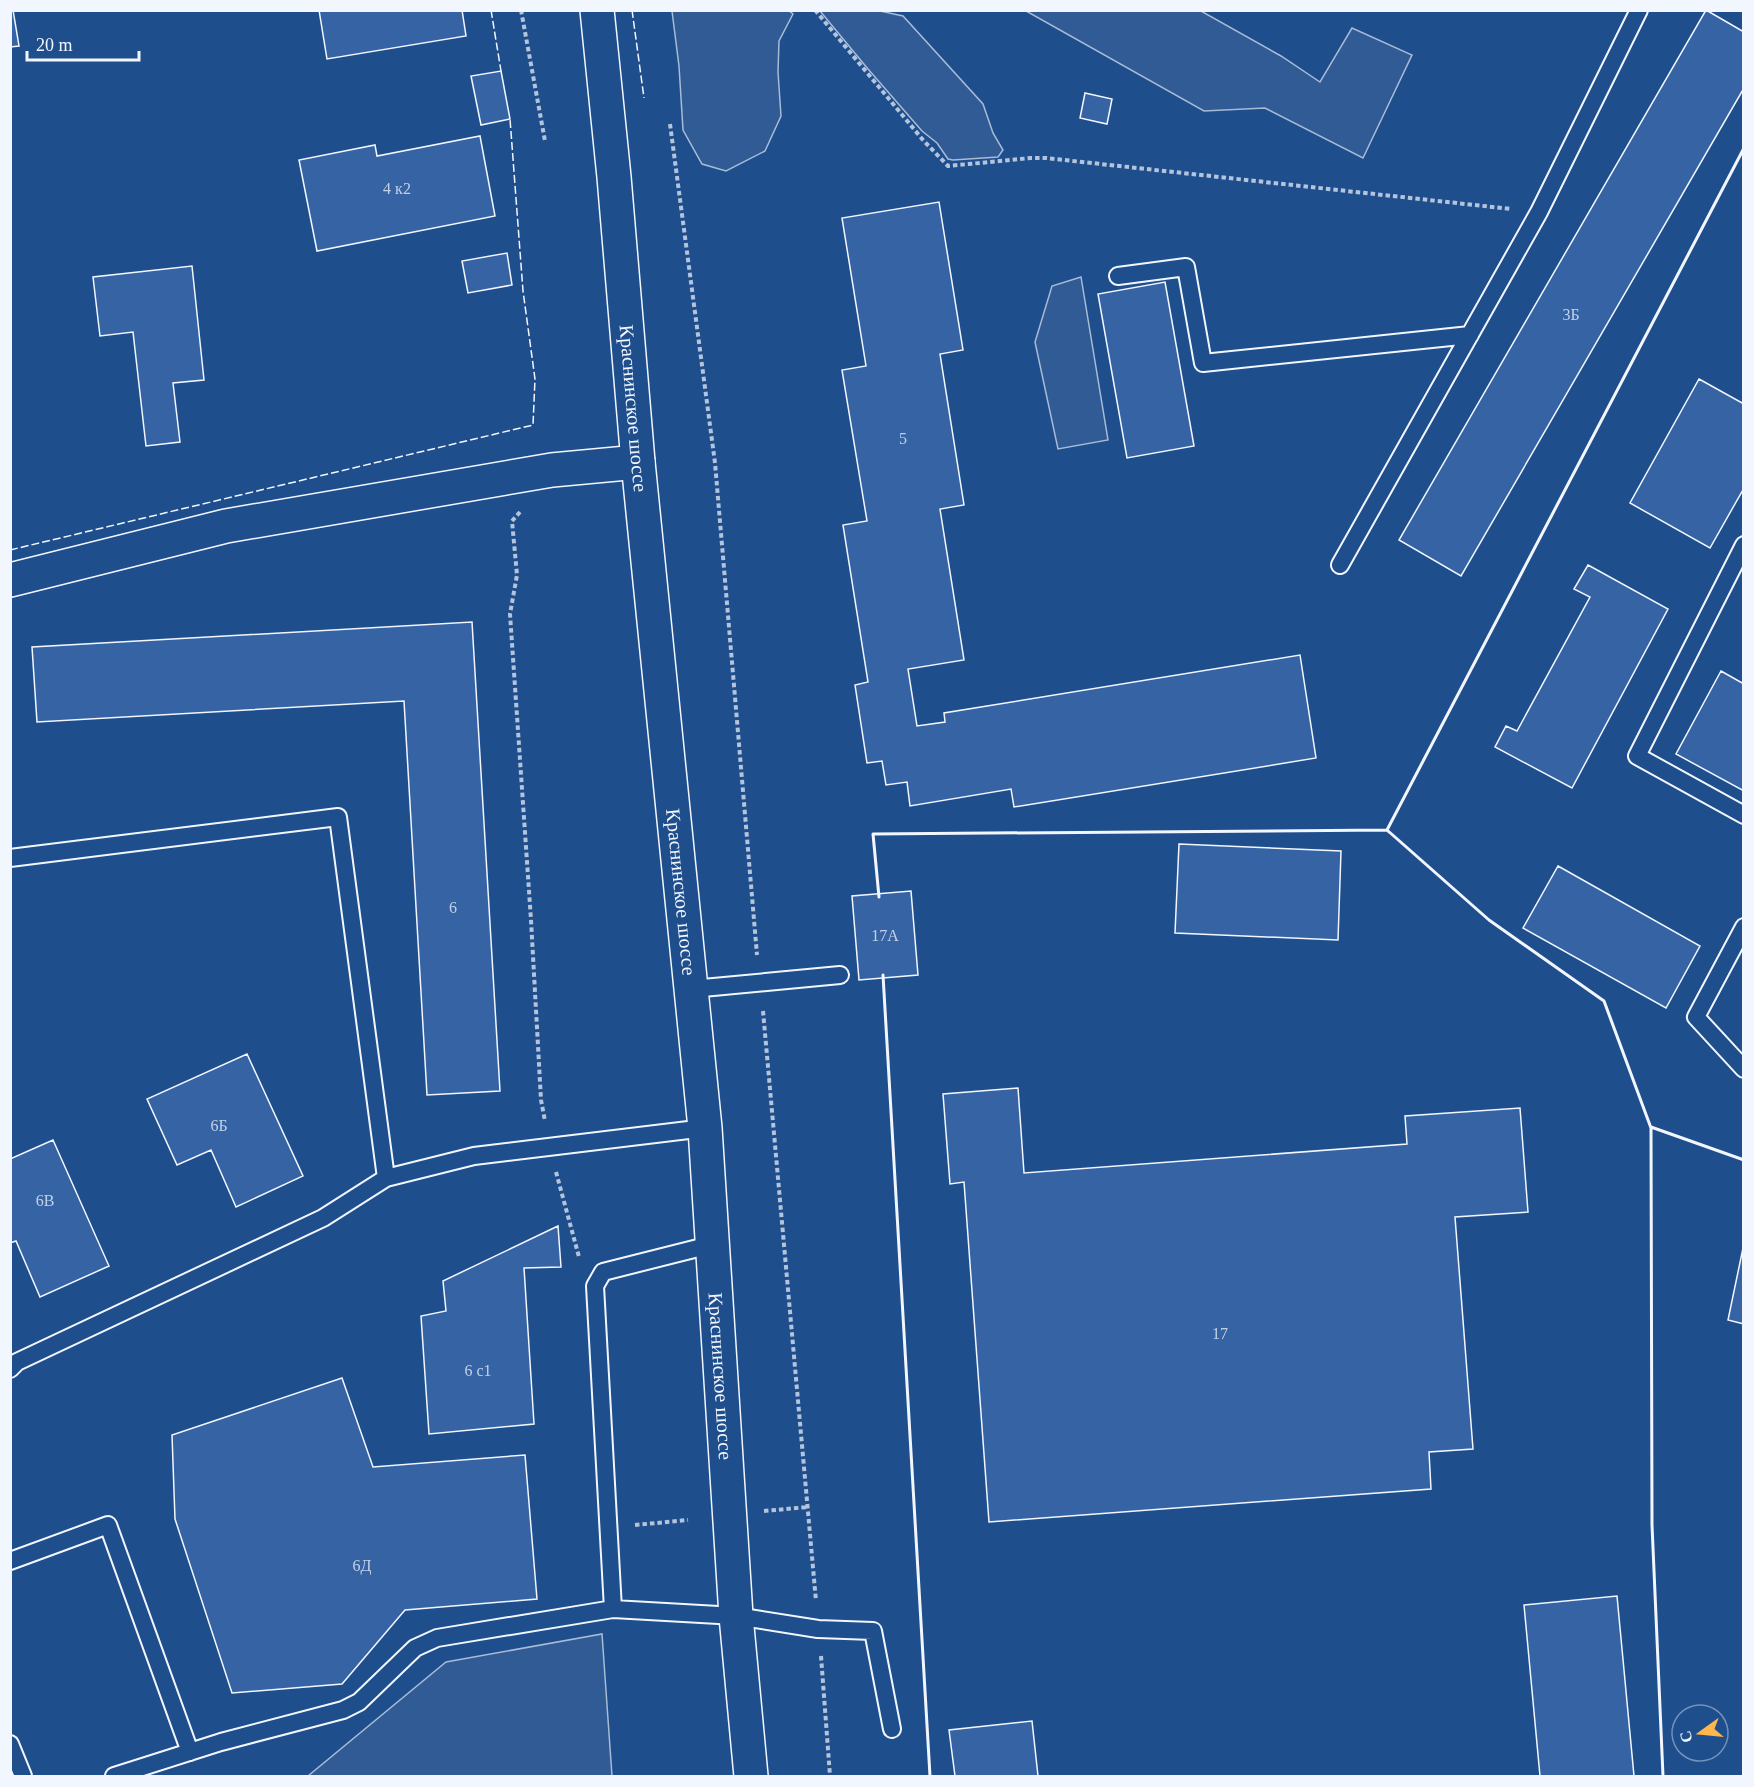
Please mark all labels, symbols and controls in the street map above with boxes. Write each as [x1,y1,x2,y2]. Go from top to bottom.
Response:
scale bar [27,24,140,62]
text: 20 m [36,35,73,55]
house number: 4 к2 [383,180,411,197]
house number: 3Б [1562,306,1580,323]
street label: Краснинское шоссе [615,324,652,493]
house number: 5 [899,430,907,447]
street label: Краснинское шоссе [662,807,701,977]
house number: 6 [449,899,457,916]
house number: 17А [871,927,899,944]
house number: 6Б [210,1117,228,1134]
house number: 6В [36,1192,54,1209]
street label: Краснинское шоссе [704,1292,737,1461]
house number: 17 [1212,1325,1228,1342]
house number: 6 с1 [464,1362,492,1379]
house number: 6Д [353,1557,372,1575]
north arrow [1670,1703,1730,1763]
text: С [1676,1729,1696,1745]

